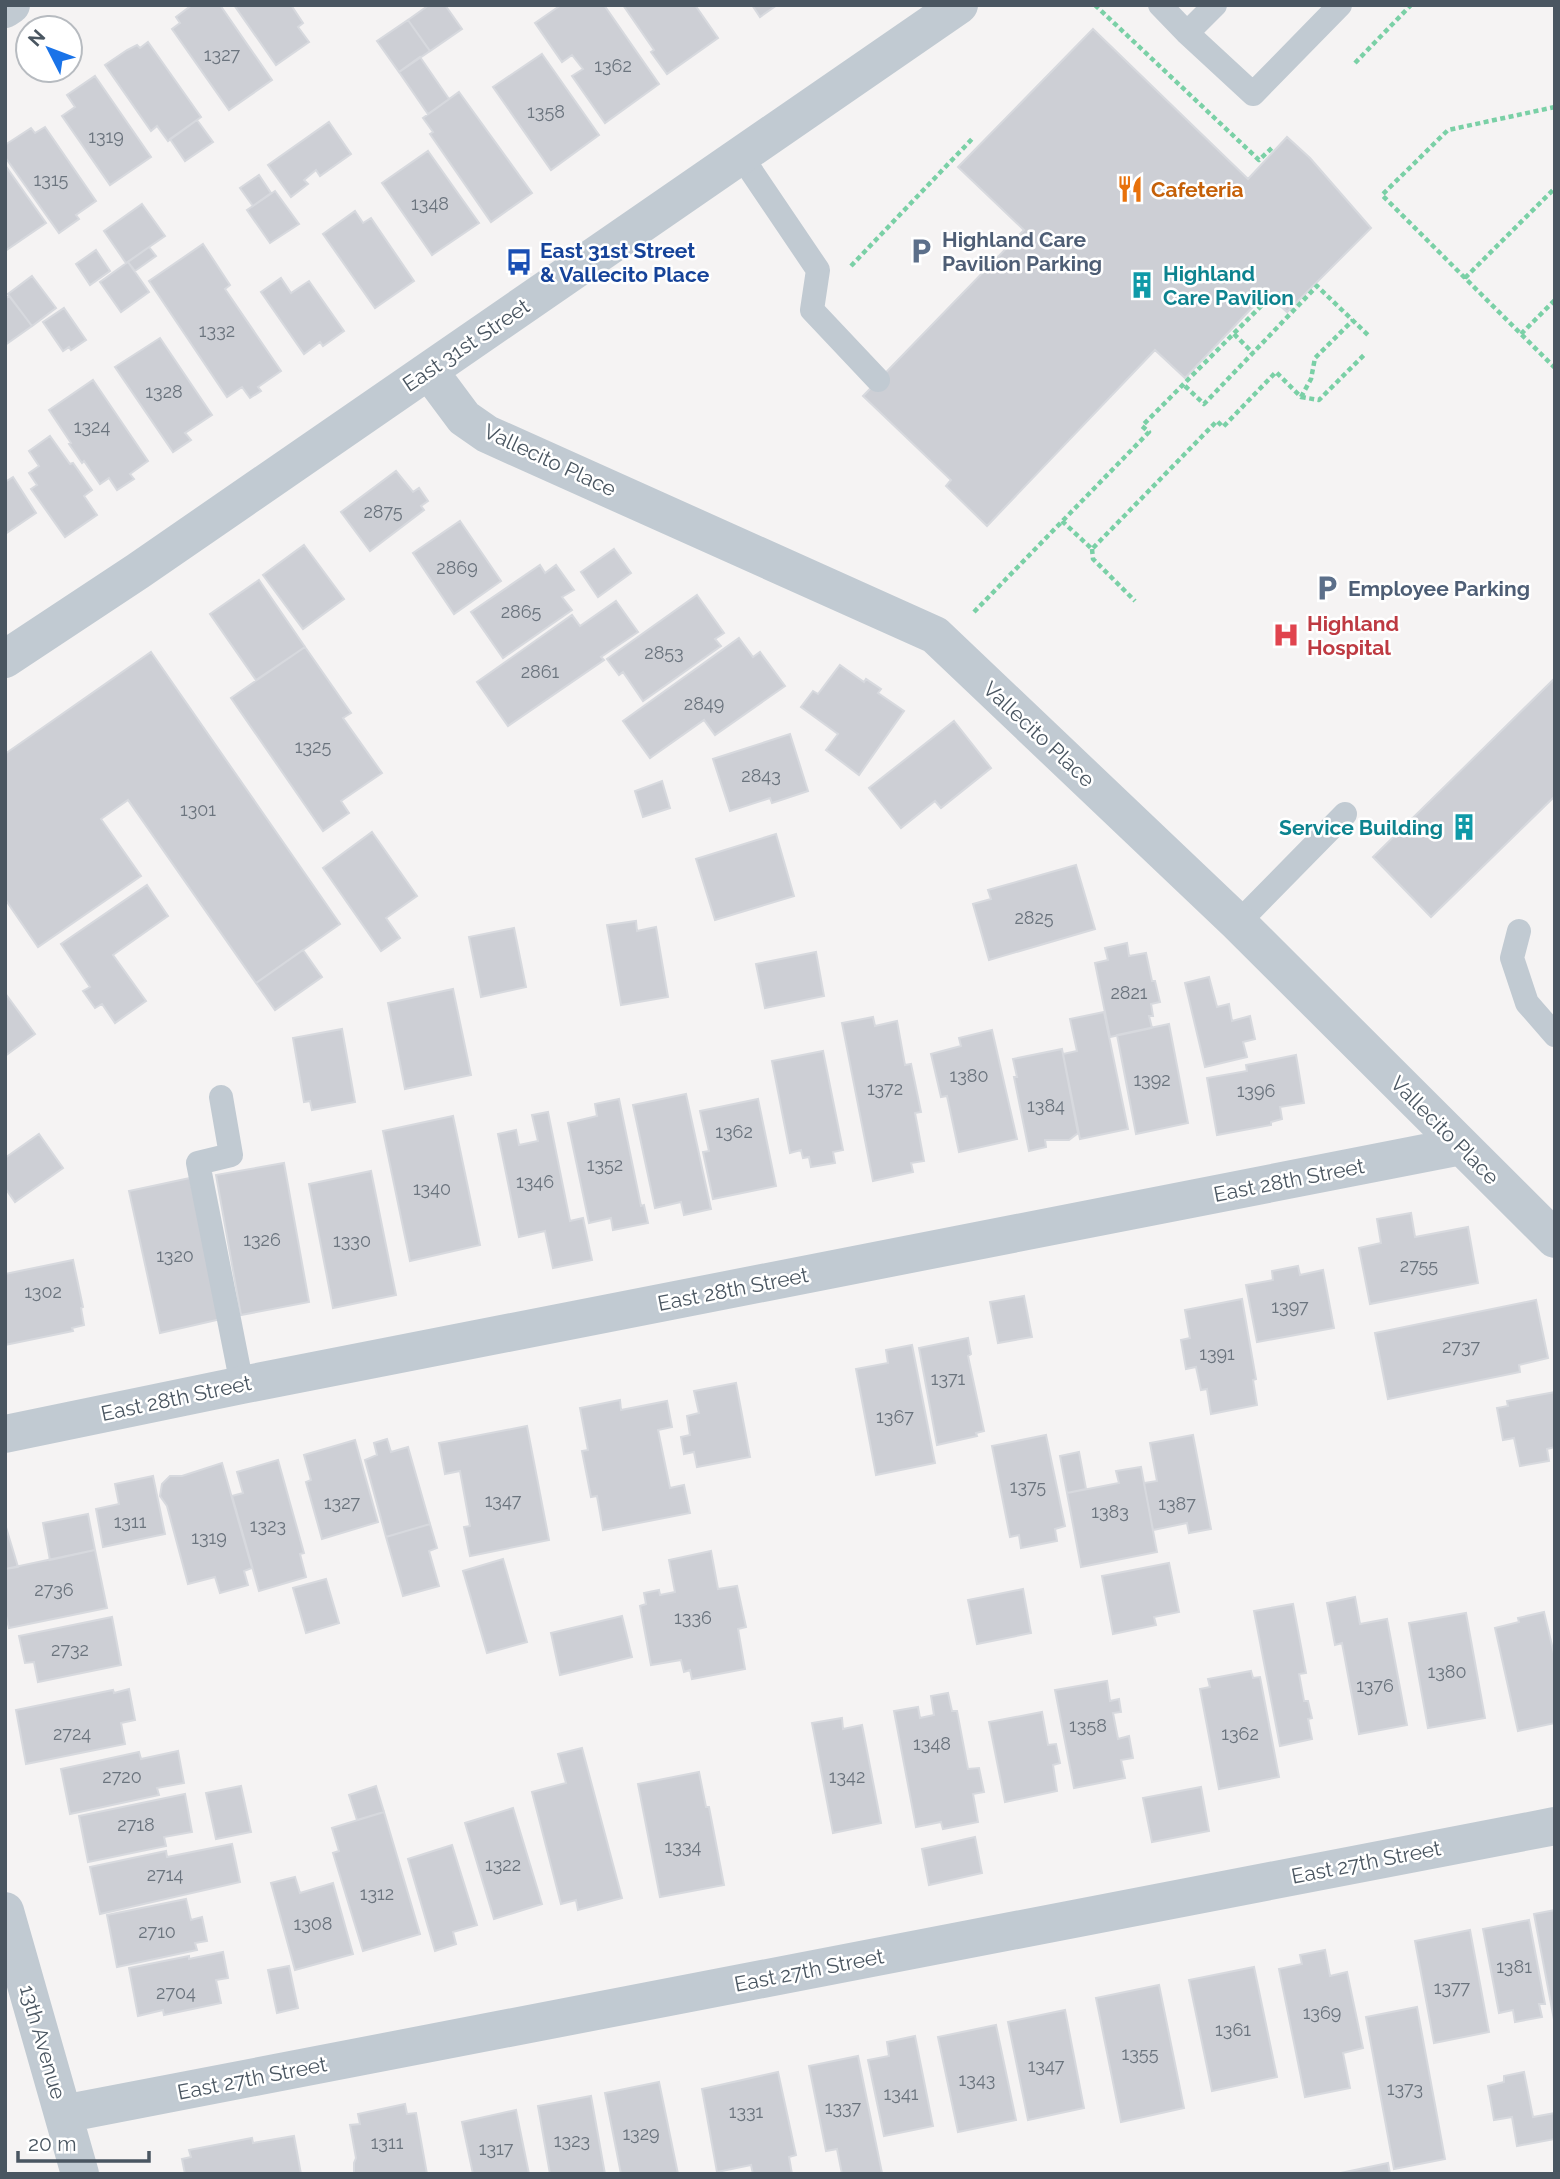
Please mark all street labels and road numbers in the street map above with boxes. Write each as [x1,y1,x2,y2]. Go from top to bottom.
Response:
street label: East 31st Street [398,293,534,397]
street label: Vallecito Place [480,418,620,502]
street label: Vallecito Place [978,676,1100,792]
street label: Vallecito Place [1386,1071,1504,1189]
street label: East 28th Street [1212,1153,1366,1207]
street label: East 28th Street [656,1262,810,1316]
street label: East 28th Street [99,1370,253,1426]
street label: East 27th Street [1289,1835,1443,1889]
street label: East 27th Street [732,1943,886,1997]
street label: 13th Avenue [15,1982,71,2102]
street label: East 27th Street [175,2051,329,2105]

